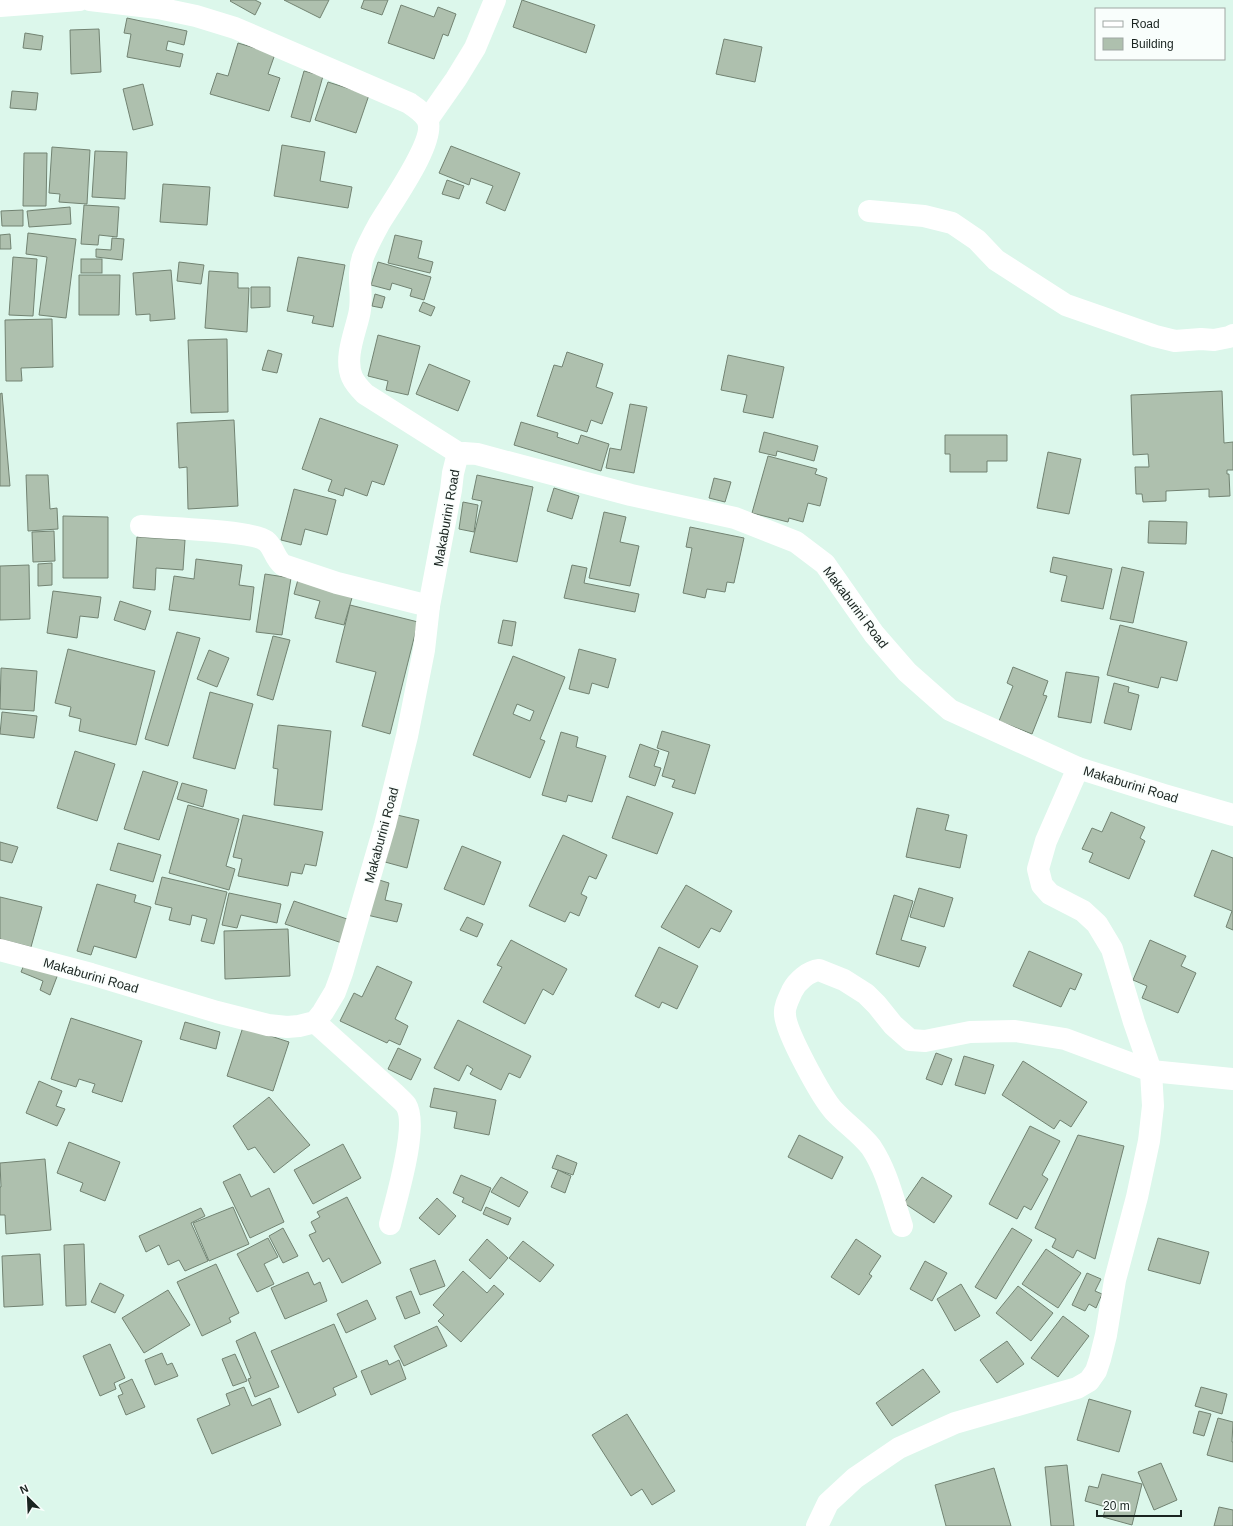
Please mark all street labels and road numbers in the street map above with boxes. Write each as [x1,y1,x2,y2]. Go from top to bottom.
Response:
street label: Makaburini Road [431,468,462,568]
street label: Makaburini Road [820,564,891,651]
street label: Makaburini Road [1082,763,1180,806]
street label: Makaburini Road [362,786,401,885]
street label: Makaburini Road [42,955,140,996]

